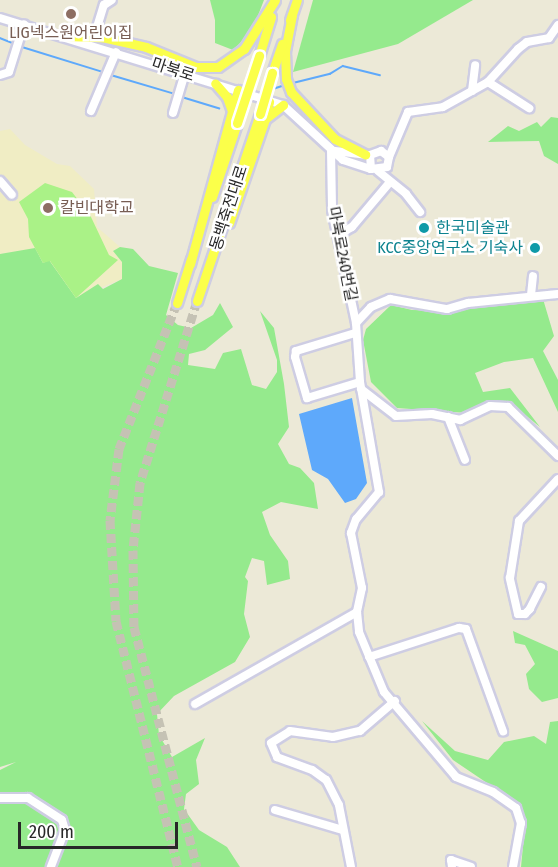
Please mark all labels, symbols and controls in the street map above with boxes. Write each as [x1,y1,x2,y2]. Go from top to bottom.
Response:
marker: LIG넥스원어린이집 [64,7,78,21]
place label: LIG넥스원어린이집 [9,23,133,43]
street label: 마북로 [149,54,197,86]
street label: 동백죽전대로 [206,163,252,253]
place label: 칼빈대학교 [60,198,134,218]
marker: 칼빈대학교 [41,201,55,215]
street label: 마북로240번길 [323,205,361,303]
place label: 한국미술관 [436,218,510,238]
marker: 한국미술관 [417,221,431,235]
place label: KCC중앙연구소 기숙사 [377,238,523,258]
marker: KCC중앙연구소 기숙사 [528,241,542,255]
scale bar [21,810,182,848]
text: 200 m [29,821,74,843]

